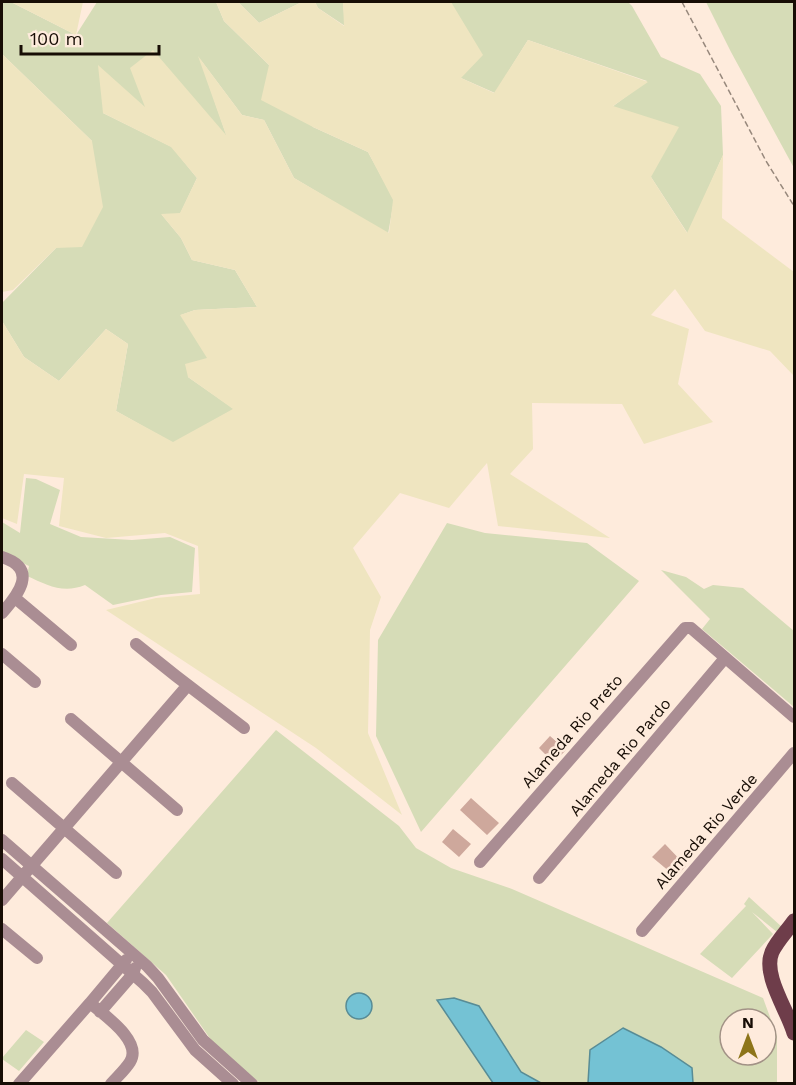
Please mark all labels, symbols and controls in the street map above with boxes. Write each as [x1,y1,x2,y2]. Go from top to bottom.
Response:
scale bar [21,18,159,56]
text: 100 m [30,28,83,49]
street label: Alameda Rio Preto [517,670,627,792]
street label: Alameda Rio Pardo [565,694,675,820]
street label: Alameda Rio Verde [651,769,761,893]
north arrow [718,1007,778,1067]
text: N [742,1013,754,1032]

